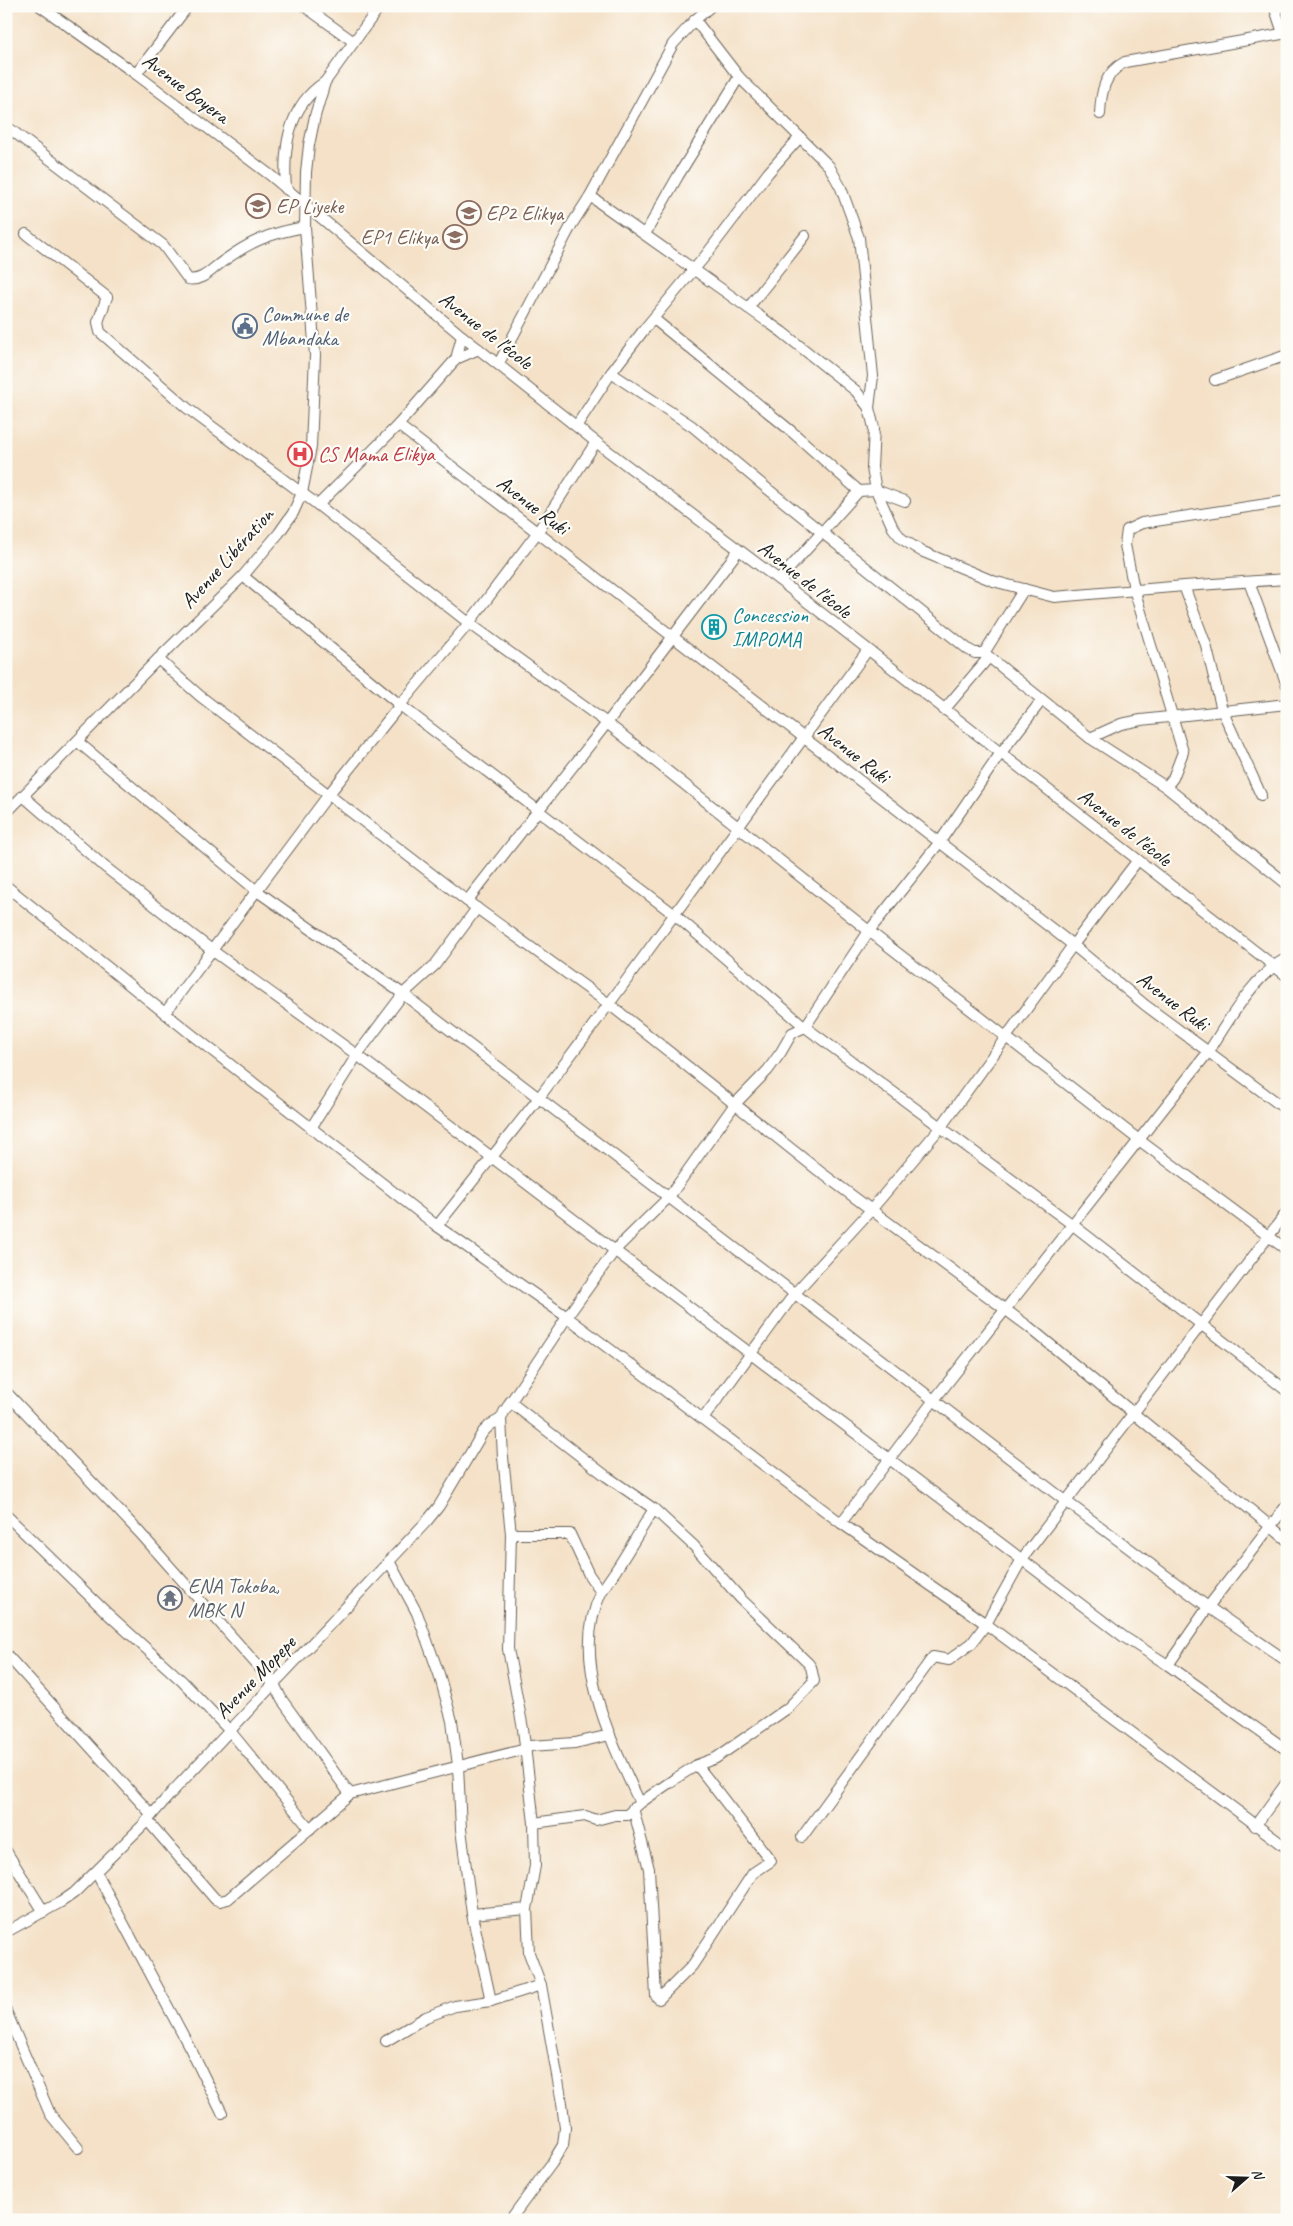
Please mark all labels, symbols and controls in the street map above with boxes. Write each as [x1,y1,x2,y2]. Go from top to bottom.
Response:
street label: Avenue Boyera [138,47,236,130]
school or university icon: EP Liyeke [245,193,271,219]
place label: EP Liyeke [276,193,344,219]
school or university icon: EP2 Elikya [456,200,482,226]
place label: EP2 Elikya [486,200,565,226]
place label: EP1 Elikya [361,224,440,250]
school or university icon: EP1 Elikya [442,224,468,250]
street label: Avenue de l'école [434,285,539,375]
place label: Commune de Mbandaka [262,301,350,351]
public building icon: Commune de Mbandaka [232,313,258,339]
hospital icon: CS Mama Elikya [287,441,313,467]
place label: CS Mama Elikya [318,441,436,467]
street label: Avenue Ruki [492,470,577,542]
street label: Avenue Libération [175,501,280,614]
street label: Avenue de l'école [753,534,858,624]
place label: Concession IMPOMA [732,602,809,652]
building icon: Concession IMPOMA [701,614,727,640]
street label: Avenue Ruki [813,717,897,791]
street label: Avenue de l'école [1073,782,1178,872]
street label: Avenue Ruki [1132,966,1217,1038]
place label: ENA Tokoba, MBK N [188,1573,280,1623]
temple icon: ENA Tokoba, MBK N [157,1585,183,1611]
street label: Avenue Mopepe [209,1629,302,1724]
north arrow [1220,2154,1270,2204]
text: N [1248,2167,1268,2183]

